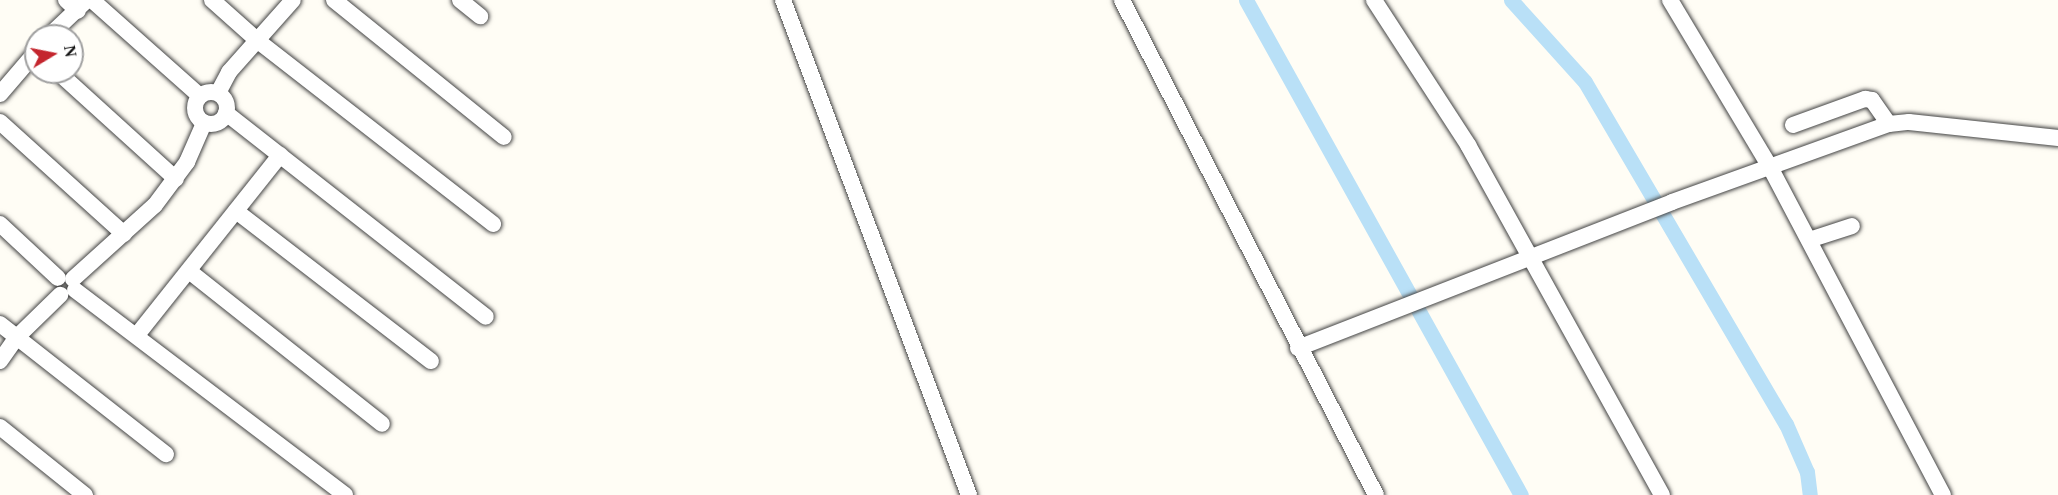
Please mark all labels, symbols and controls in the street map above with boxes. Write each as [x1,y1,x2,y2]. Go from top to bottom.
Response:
north arrow [24,24,84,84]
text: N [61,44,80,58]

